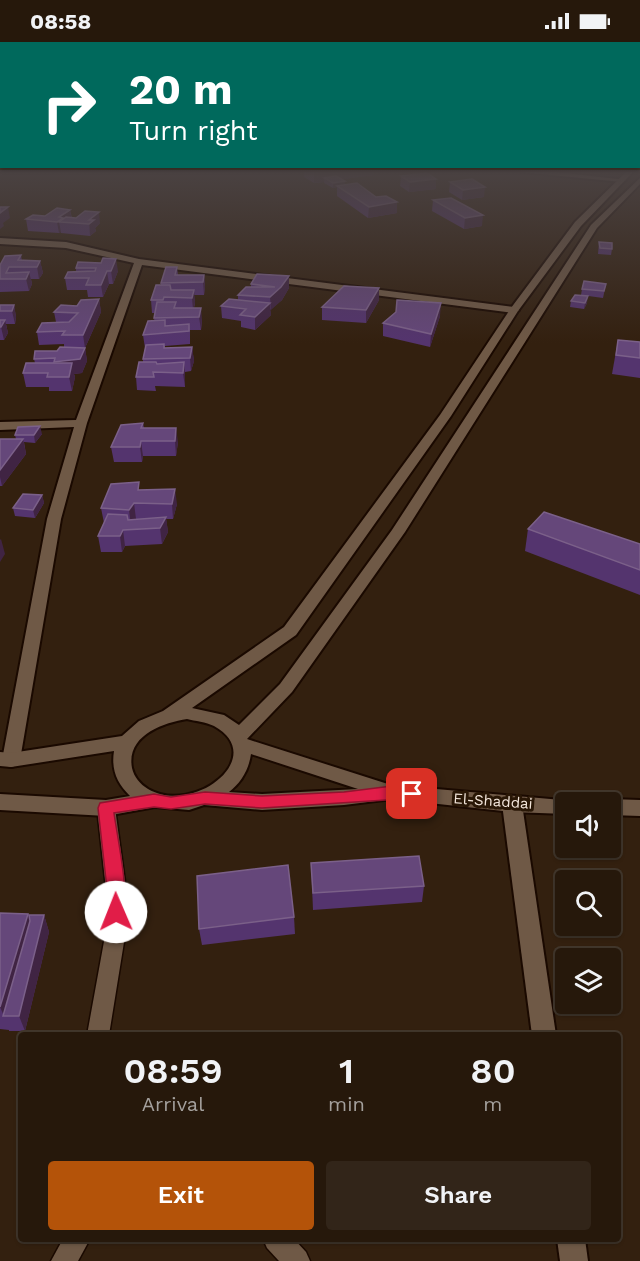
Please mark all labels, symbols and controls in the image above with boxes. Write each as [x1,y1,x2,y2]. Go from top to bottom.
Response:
text: 08:58 [30,9,91,34]
text: 20 m [129,65,233,114]
icon: right [30,66,108,144]
text: Turn right [129,115,258,147]
pin [386,768,437,819]
icon: arrive [395,777,428,810]
street label: El-Shaddai [453,789,533,813]
map controls [555,792,621,1014]
button: sound [555,792,621,858]
button: search [555,870,621,936]
position arrow [84,880,148,944]
button: layers [555,948,621,1014]
text: 08:59 [123,1050,223,1092]
text: 1 [339,1050,354,1092]
text: 80 [470,1050,516,1092]
text: Arrival [142,1092,204,1116]
text: min [328,1092,365,1116]
text: m [483,1092,502,1116]
button: Exit [48,1161,314,1230]
button: Share [326,1161,591,1230]

